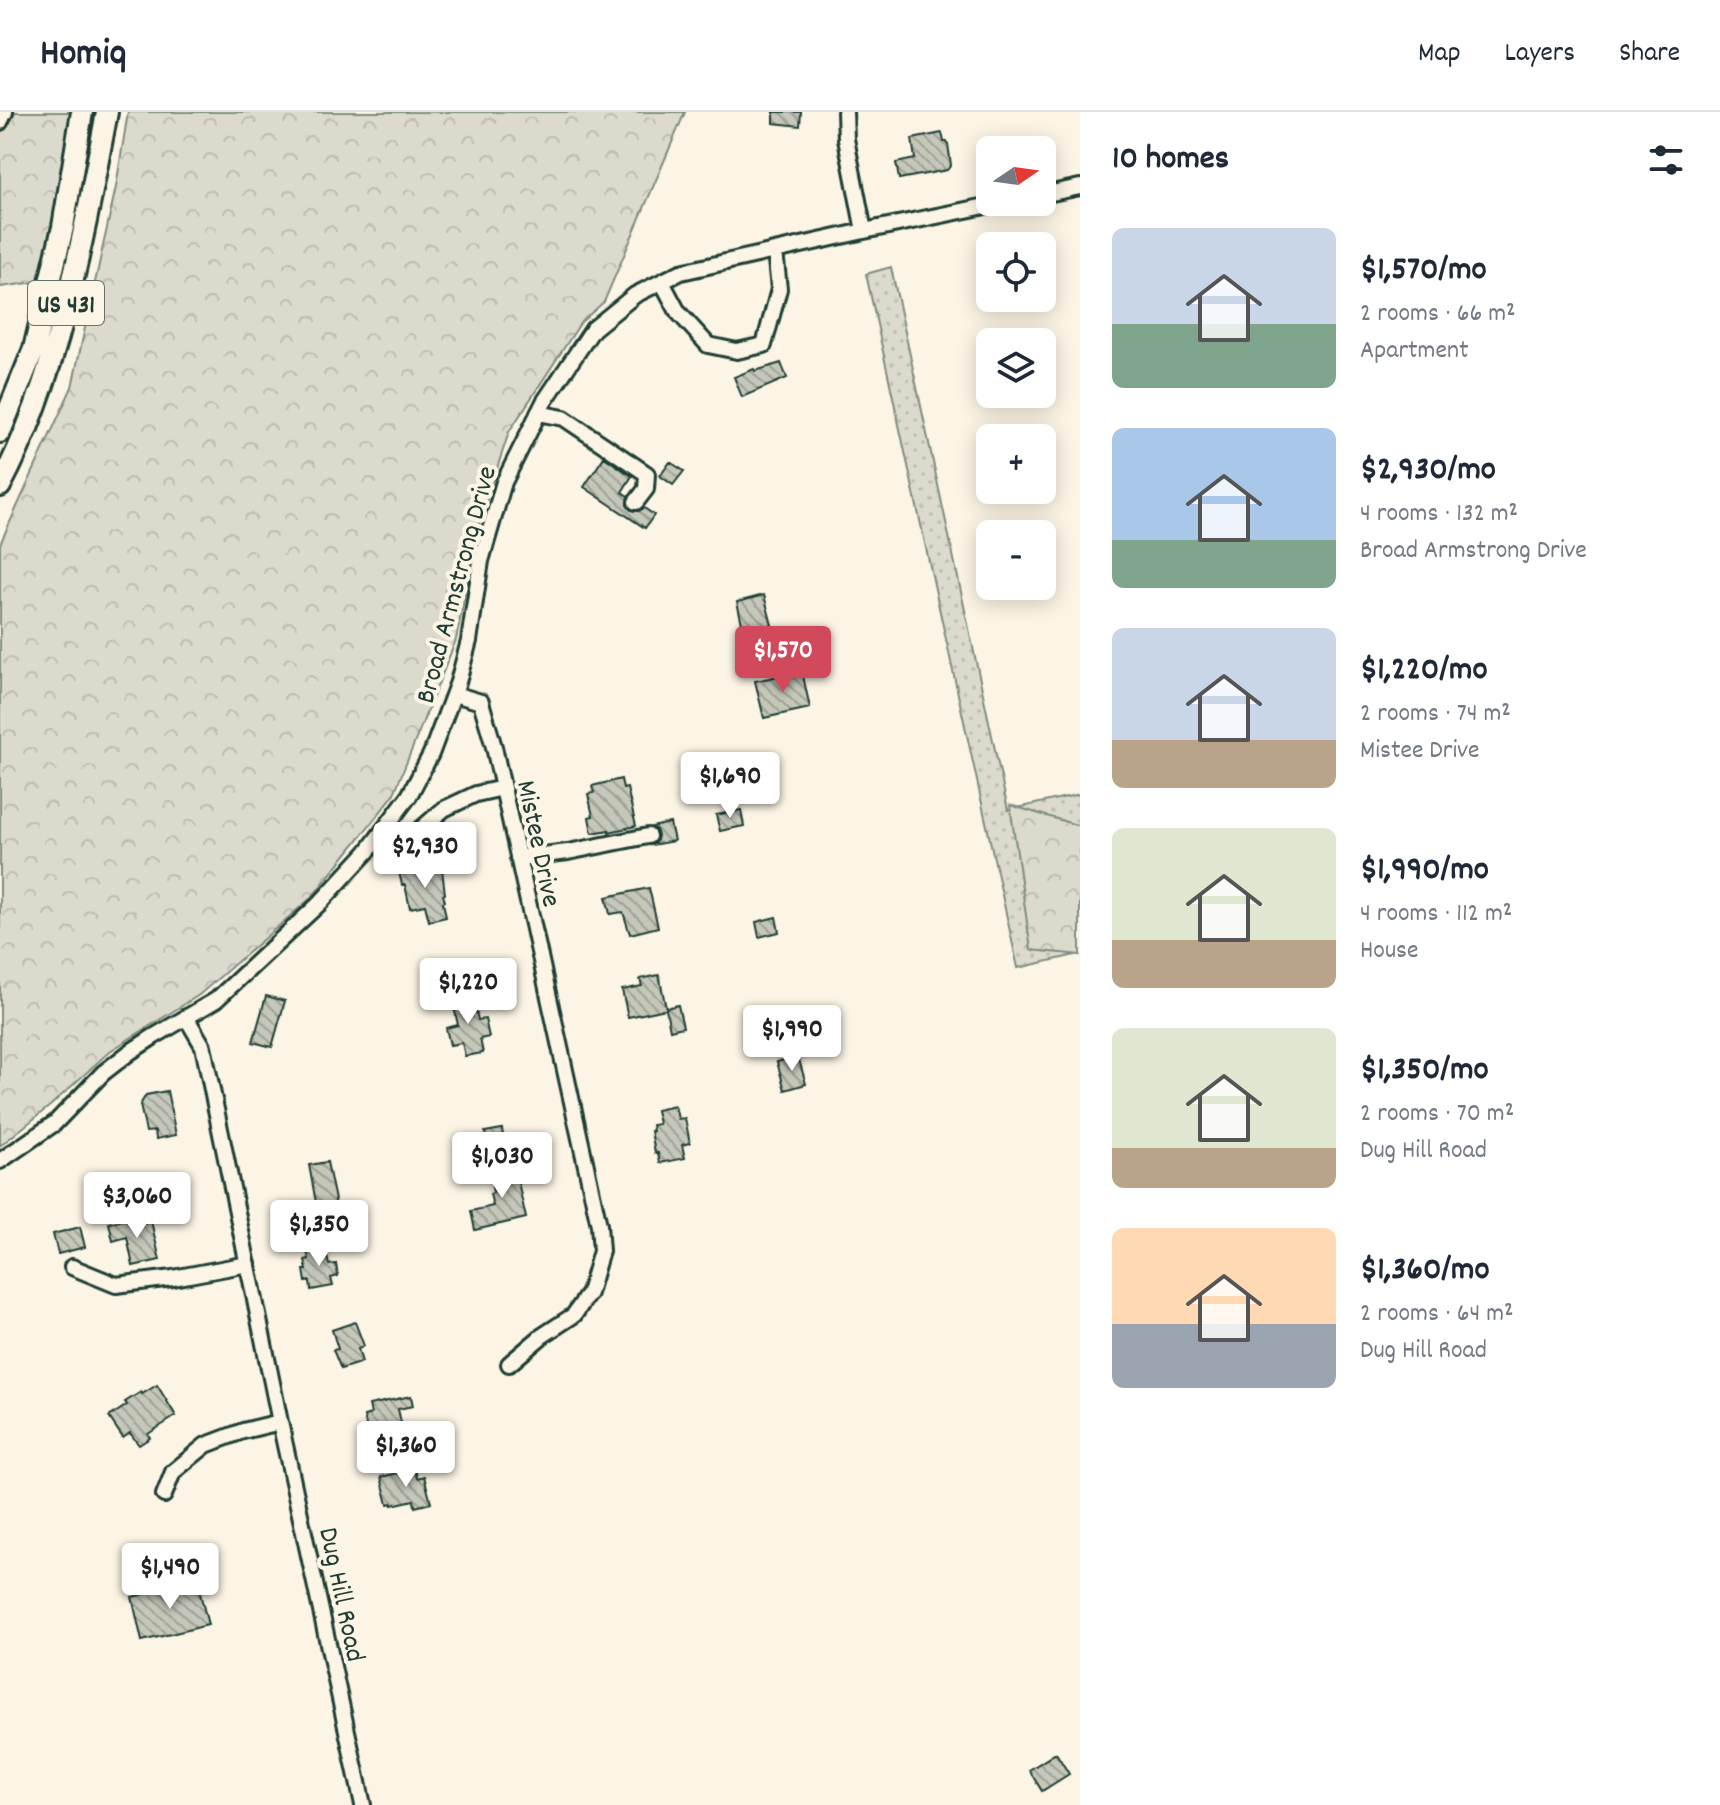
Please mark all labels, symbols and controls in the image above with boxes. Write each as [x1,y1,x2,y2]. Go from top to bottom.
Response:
text: Homiq [40,28,126,83]
text: Map [1418,35,1461,75]
text: Layers [1505,35,1575,75]
text: Share [1619,35,1680,75]
north arrow [976,136,1056,216]
map controls [976,136,1056,600]
text: 10 homes [1112,136,1229,185]
icon: filters [1644,138,1688,182]
button: locate [976,232,1056,312]
text: $1,570/mo [1360,247,1487,296]
icon: home [1176,260,1272,356]
road number: US 431 [28,281,104,325]
text: 2 rooms · 66 m² [1360,296,1516,333]
button: layers [976,328,1056,408]
text: Apartment [1360,333,1469,370]
button: + [976,424,1056,504]
text: $2,930/mo [1360,447,1496,496]
icon: home [1176,460,1272,556]
street label: Broad Armstrong Drive [408,462,510,708]
text: 4 rooms · 132 m² [1360,496,1518,533]
button: − [976,520,1056,600]
text: Broad Armstrong Drive [1360,533,1587,570]
pin: $1,570 [718,626,848,694]
text: $1,570 [753,633,813,670]
text: $1,220/mo [1360,647,1488,696]
icon: home [1176,660,1272,756]
text: 2 rooms · 74 m² [1360,696,1511,733]
text: Mistee Drive [1360,733,1479,770]
pin: $1,690 [665,752,795,820]
text: $1,690 [699,759,761,796]
street label: Mistee Drive [503,777,569,911]
pin: $2,930 [360,822,490,890]
text: $2,930 [391,829,459,866]
text: $1,990/mo [1360,847,1489,896]
icon: home [1176,860,1272,956]
text: 4 rooms · 112 m² [1360,896,1512,933]
text: House [1360,933,1418,970]
pin: $1,220 [403,958,533,1026]
text: $1,220 [438,965,498,1002]
pin: $1,990 [727,1005,857,1073]
text: $1,990 [761,1012,823,1049]
text: $1,350/mo [1360,1047,1489,1096]
icon: home [1176,1060,1272,1156]
text: 2 rooms · 70 m² [1360,1096,1514,1133]
pin: $1,030 [437,1132,567,1200]
text: Dug Hill Road [1360,1133,1487,1170]
text: $1,030 [470,1139,534,1176]
pin: $3,060 [72,1172,202,1240]
text: $3,060 [102,1179,172,1216]
pin: $1,350 [254,1200,384,1268]
text: $1,350 [288,1207,350,1244]
text: $1,360/mo [1360,1247,1490,1296]
icon: home [1176,1260,1272,1356]
text: 2 rooms · 64 m² [1360,1296,1514,1333]
text: Dug Hill Road [1360,1333,1487,1370]
pin: $1,360 [341,1421,471,1489]
text: $1,360 [375,1428,437,1465]
street label: Dug Hill Road [305,1524,373,1666]
pin: $1,490 [105,1543,235,1611]
text: $1,490 [140,1550,200,1587]

